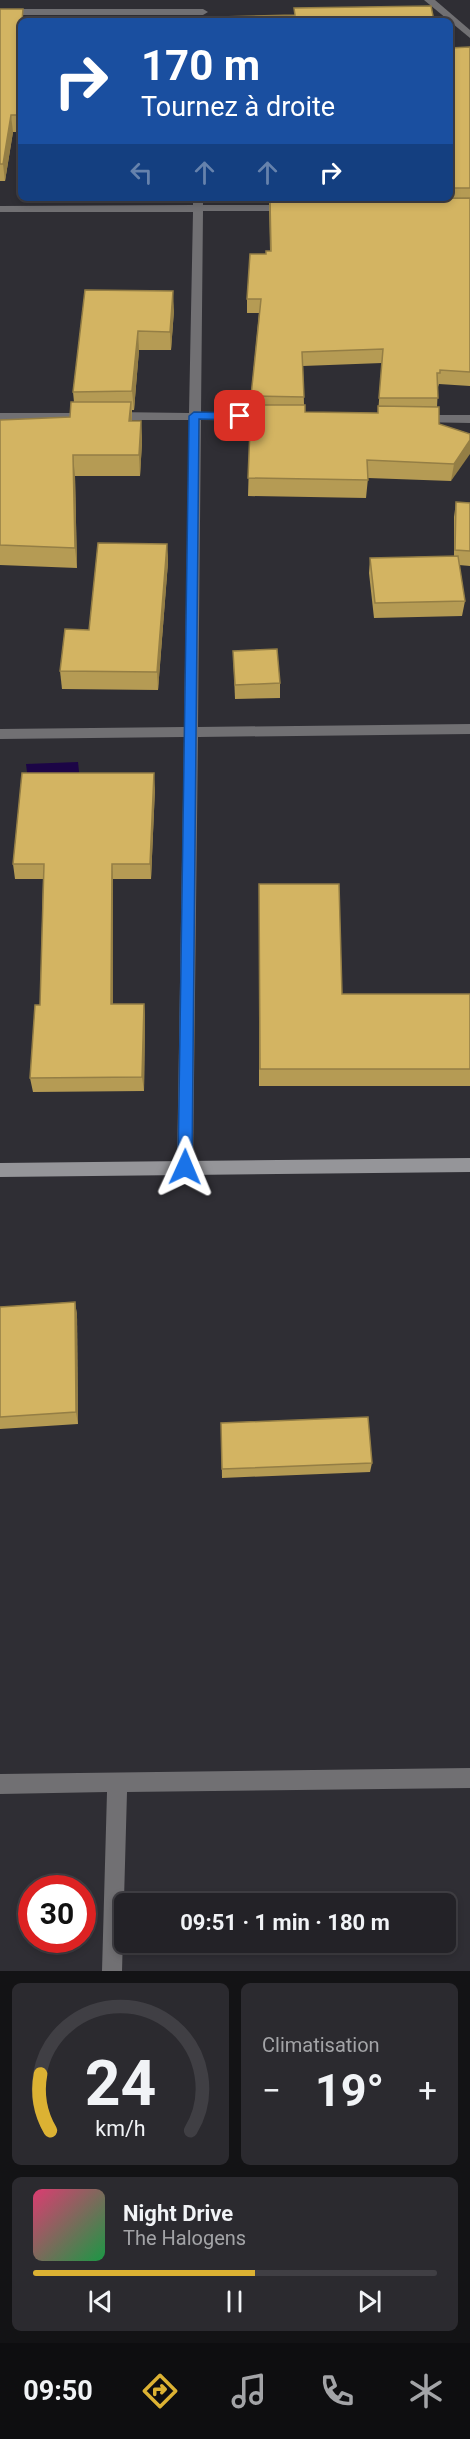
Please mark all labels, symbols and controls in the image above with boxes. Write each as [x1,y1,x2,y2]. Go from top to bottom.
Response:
text: 170 m [141,41,260,90]
icon: right [42,42,120,120]
text: Tournez à droite [141,91,335,123]
icon: left [125,156,158,189]
icon: ahead [188,156,221,189]
icon: ahead [251,156,284,189]
icon: right [314,156,347,189]
pin [214,390,265,441]
icon: arrive [223,399,256,432]
position arrow [153,1135,217,1199]
speed limit sign: 30 [18,1875,96,1953]
text: 09:51 · 1 min · 180 m [180,1910,390,1935]
text: Climatisation [262,2033,380,2057]
text: 24 [85,2047,156,2120]
text: 19° [315,2064,384,2117]
text: − [262,2071,281,2110]
text: + [418,2071,437,2110]
text: km/h [95,2116,146,2141]
text: Night Drive [123,2201,233,2226]
text: The Halogens [123,2226,246,2250]
icon: previous [84,2285,117,2318]
icon: pause [218,2285,251,2318]
icon: next [353,2285,386,2318]
icon: directions [139,2370,181,2412]
icon: music [228,2370,270,2412]
icon: phone [316,2370,358,2412]
icon: climate [405,2370,447,2412]
text: 09:50 [23,2375,93,2407]

